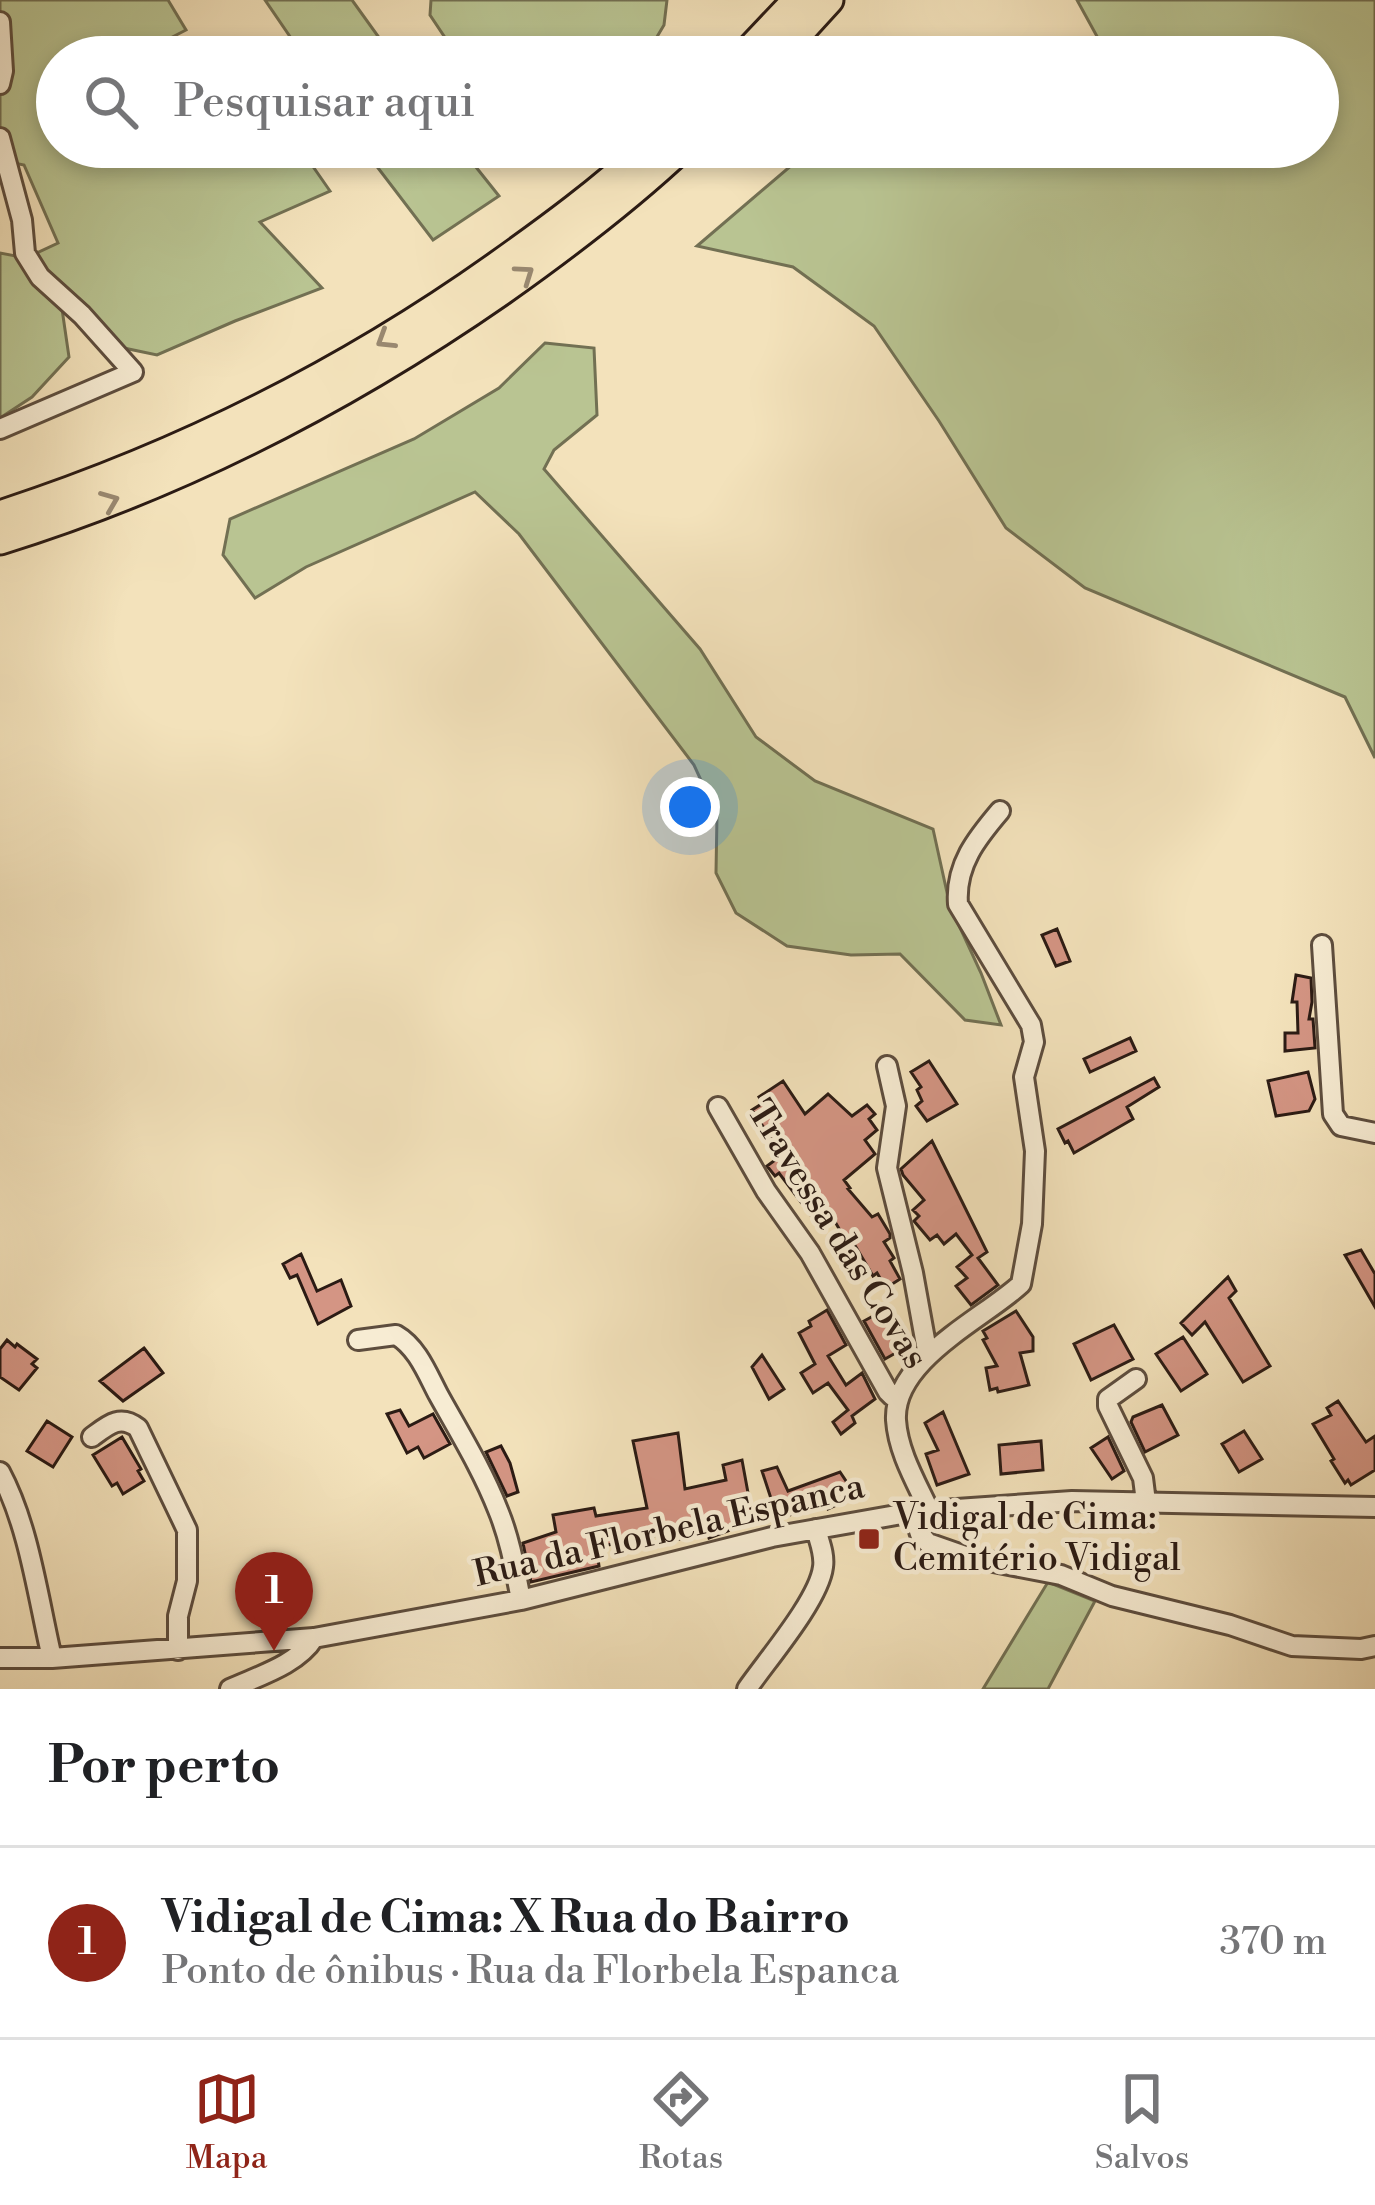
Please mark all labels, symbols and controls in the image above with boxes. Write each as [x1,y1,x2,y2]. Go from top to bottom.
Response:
search box [36,36,1339,168]
icon: search [78,69,144,135]
text: Pesquisar aqui [174,74,475,131]
one-way arrow [511,266,533,288]
one-way arrow [376,326,398,348]
one-way arrow [99,491,120,515]
your location [660,777,720,837]
street label: Travessa das Covas [736,1093,938,1377]
street label: Rua da Florbela Espanca [469,1464,869,1598]
place label: Vidigal de Cima: Cemitério Vidigal [892,1496,1181,1582]
marker: Vidigal de Cima: Cemitério Vidigal [856,1526,882,1552]
pin: 1 [235,1552,313,1651]
text: Por perto [48,1735,280,1799]
text: Vidigal de Cima: X Rua do Bairro [162,1890,850,1947]
text: 1 [78,1918,96,1967]
text: 370 m [1219,1918,1327,1967]
text: Ponto de ônibus · Rua da Florbela Espanca [162,1947,899,1996]
tab: Mapa [186,2066,267,2179]
tab: Rotas [639,2066,723,2179]
tab: Salvos [1095,2066,1189,2179]

